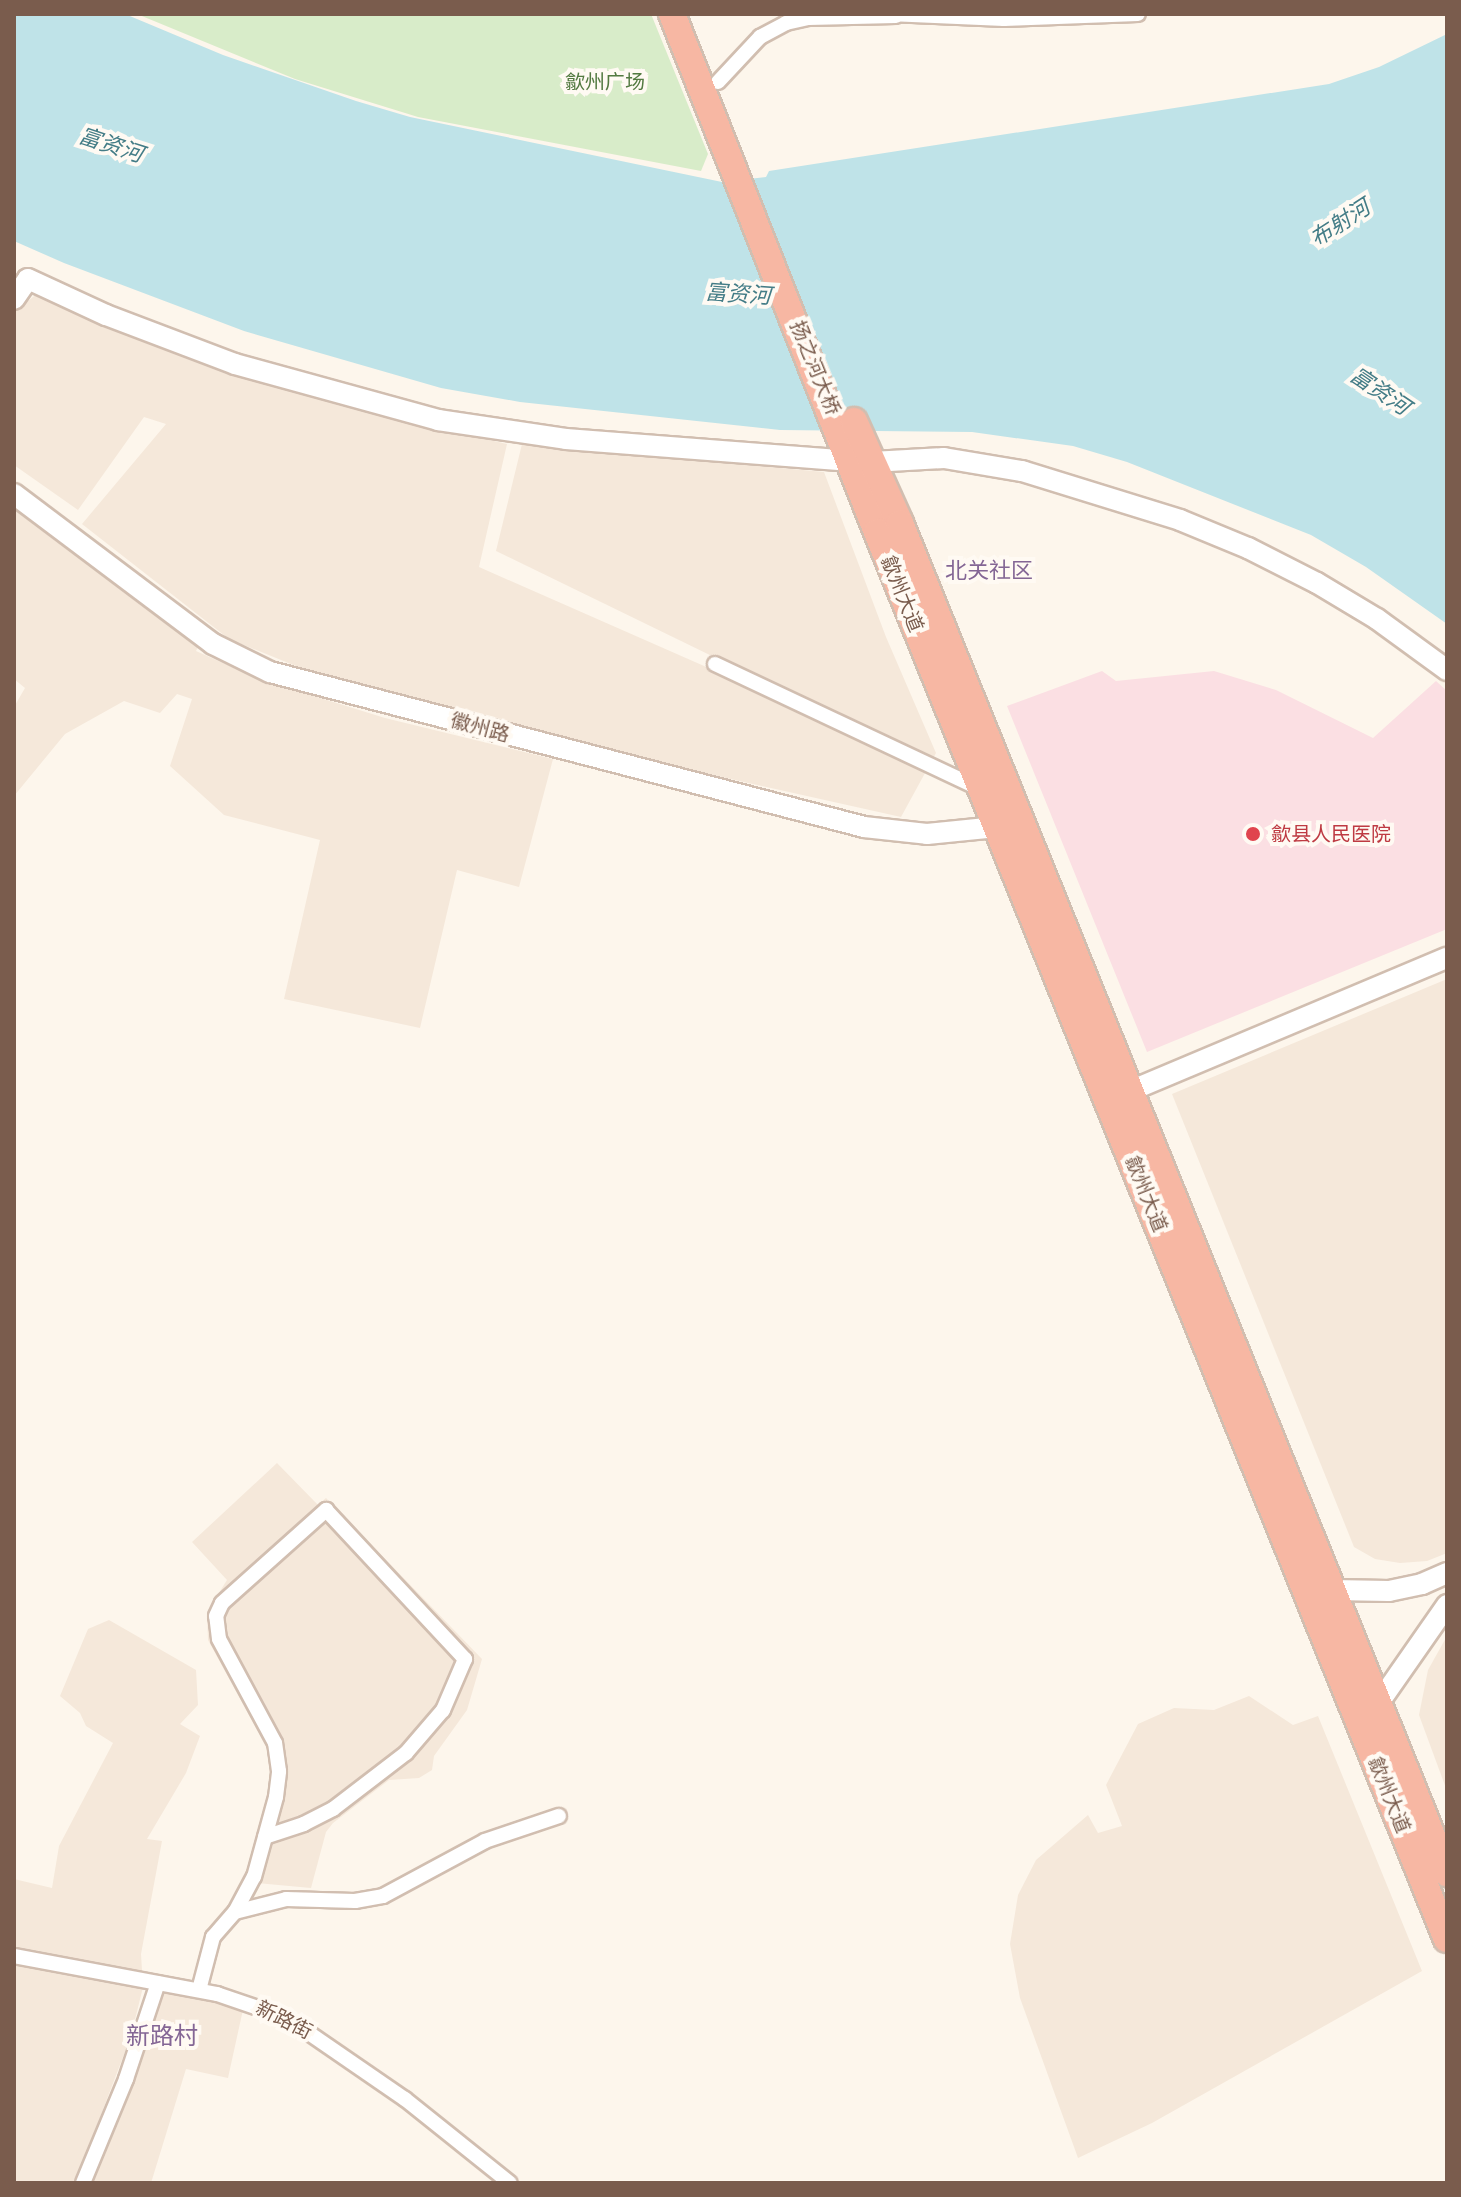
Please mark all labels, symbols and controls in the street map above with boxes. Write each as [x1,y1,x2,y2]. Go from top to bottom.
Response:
park label: 歙州广场 [565,70,645,94]
water label: 富资河 [76,122,146,168]
water label: 布射河 [1305,194,1375,252]
water label: 富资河 [704,279,772,309]
street label: 扬之河大桥 [785,317,845,419]
water label: 富资河 [1345,362,1415,420]
street label: 歙州大道 [876,552,928,636]
district label: 北关社区 [945,558,1033,584]
street label: 徽州路 [448,709,512,747]
place label: 歙县人民医院 [1271,822,1391,846]
marker: 歙县人民医院 [1242,823,1264,845]
street label: 歙州大道 [1120,1152,1172,1236]
street label: 歙州大道 [1363,1753,1415,1837]
street label: 新路街 [252,1996,316,2044]
district label: 新路村 [126,2023,198,2051]

